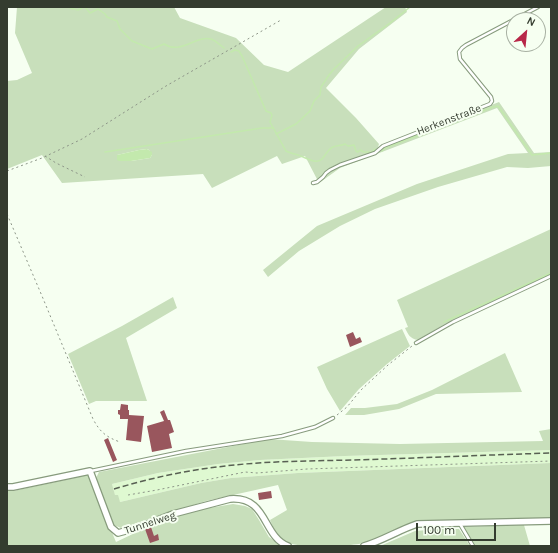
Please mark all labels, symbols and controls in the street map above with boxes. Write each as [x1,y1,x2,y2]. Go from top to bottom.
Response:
north arrow [506,12,546,52]
text: N [525,14,538,29]
street label: Herkenstraße [415,102,483,138]
street label: Tunnelweg [123,508,177,538]
scale bar [418,515,498,541]
text: 100 m [423,523,455,537]

